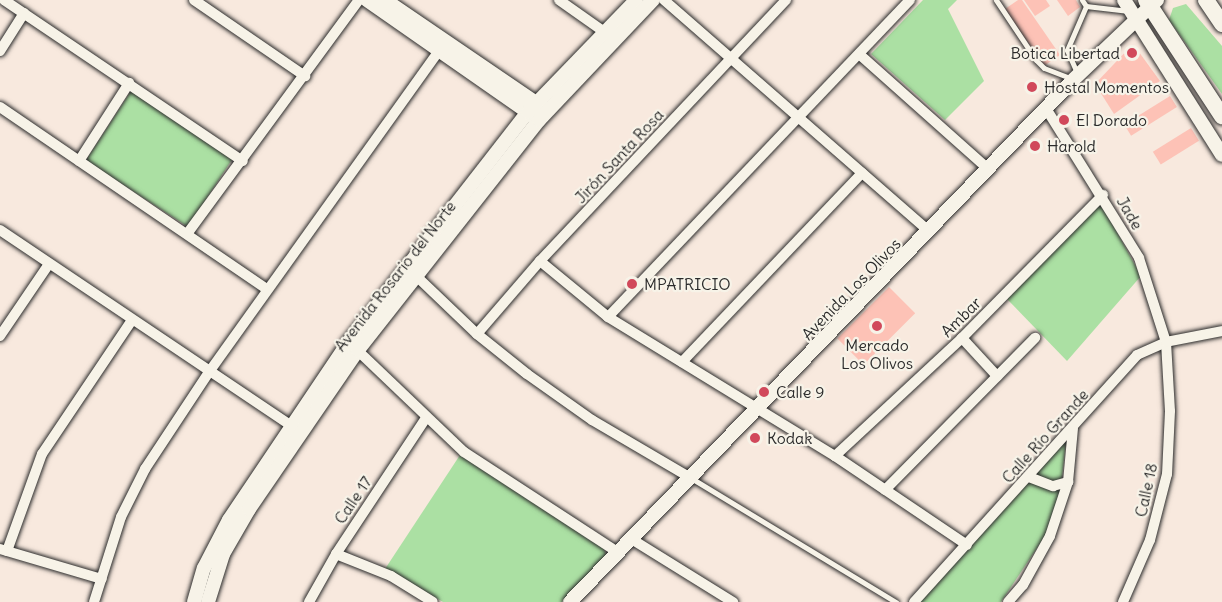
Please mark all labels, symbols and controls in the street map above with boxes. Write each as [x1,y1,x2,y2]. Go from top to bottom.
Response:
place label: Botica Libertad [1011,43,1120,63]
marker: Botica Libertad [1125,46,1139,60]
place label: Hostal Momentos [1044,77,1169,97]
marker: Hostal Momentos [1025,80,1039,94]
street label: Jirón Santa Rosa [571,105,667,207]
place label: El Dorado [1076,110,1147,130]
marker: El Dorado [1057,113,1071,127]
place label: Harold [1047,136,1096,156]
marker: Harold [1028,139,1042,153]
street label: Jade [1113,193,1147,233]
street label: Avenida Rosario del Norte [330,197,460,355]
street label: Avenida Los Olivos [798,234,904,344]
place label: MPATRICIO [644,274,731,294]
marker: MPATRICIO [625,277,639,291]
street label: Ambar [937,293,985,341]
marker: Mercado Los Olivos [870,319,884,333]
place label: Mercado Los Olivos [841,335,913,373]
place label: Calle 9 [776,382,824,402]
marker: Calle 9 [757,385,771,399]
street label: Calle Río Grande [998,385,1092,487]
place label: Kodak [767,428,812,448]
marker: Kodak [748,431,762,445]
street label: Calle 18 [1131,461,1161,519]
street label: Calle 17 [330,473,376,527]

